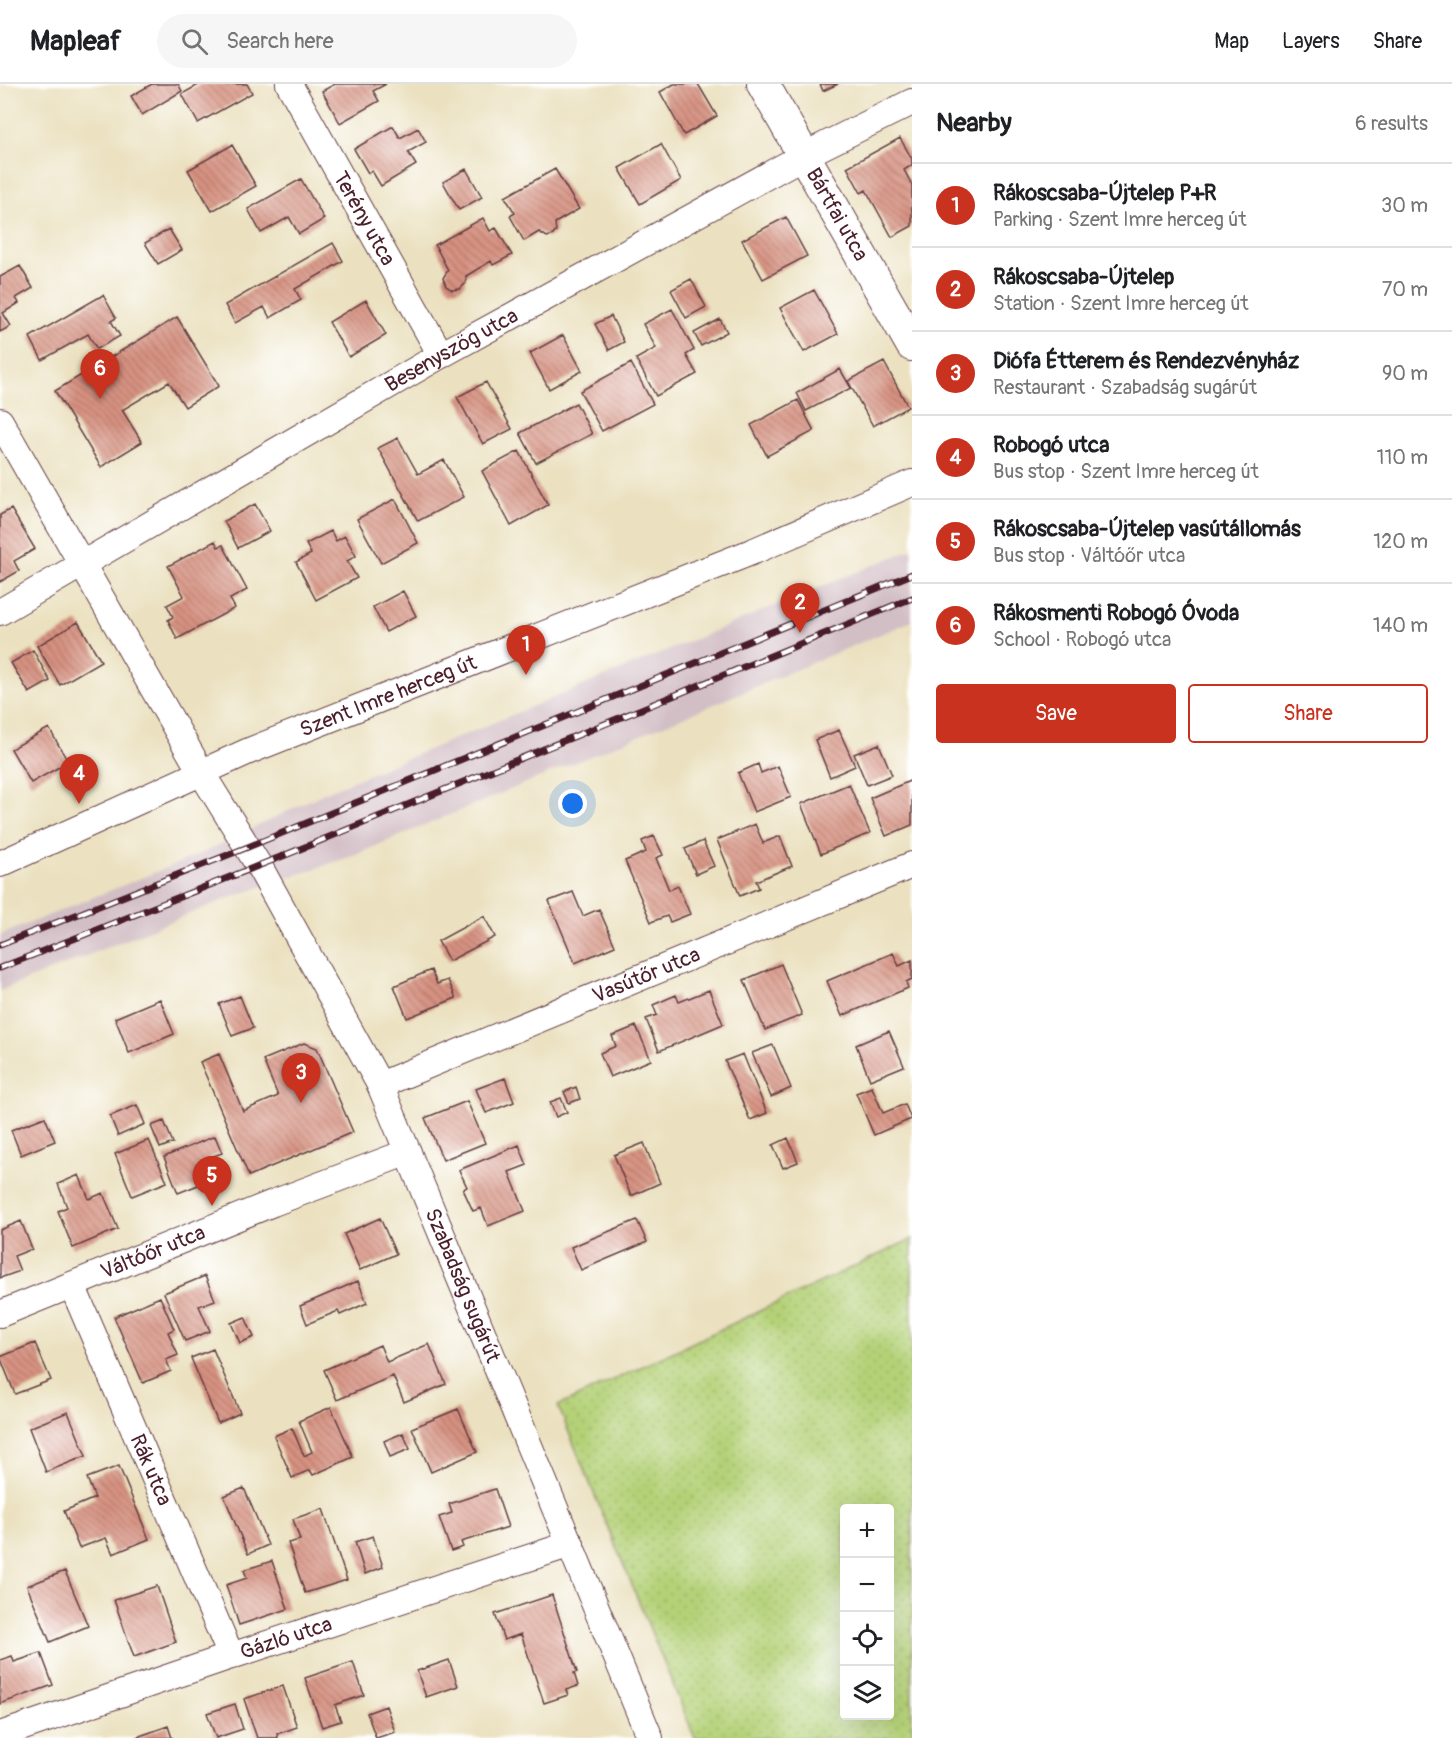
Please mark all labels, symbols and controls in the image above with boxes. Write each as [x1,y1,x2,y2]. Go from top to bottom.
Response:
search box [157,14,577,68]
text: Mapleaf [30,24,121,59]
icon: search [178,25,211,58]
text: Search here [226,27,334,55]
text: Map [1214,28,1249,55]
text: Layers [1282,28,1340,55]
text: Share [1373,28,1422,55]
text: Nearby [936,107,1012,139]
text: 6 results [1355,111,1428,136]
street label: Bártfai utca [800,163,874,266]
street label: Terény utca [327,167,401,270]
text: Rákoscsaba-Újtelep P+R [993,179,1217,207]
text: 1 [952,193,959,218]
text: 30 m [1381,193,1428,218]
text: Parking · Szent Imre herceg út [993,207,1247,232]
text: Rákoscsaba-Újtelep [993,263,1174,291]
text: 2 [950,277,961,302]
text: 70 m [1382,277,1428,302]
text: Station · Szent Imre herceg út [993,291,1249,316]
street label: Besenyszög utca [380,302,523,399]
text: Diófa Étterem és Rendezvényház [993,347,1299,375]
pin: 6 [80,350,120,399]
text: 3 [950,361,961,386]
text: 90 m [1382,361,1428,386]
text: Restaurant · Szabadság sugárút [993,375,1257,400]
text: Robogó utca [993,431,1109,459]
text: 4 [950,445,961,470]
text: 110 m [1377,445,1428,470]
text: Bus stop · Szent Imre herceg út [993,459,1259,484]
text: Rákoscsaba-Újtelep vasútállomás [993,515,1301,543]
text: 5 [950,529,961,554]
text: 120 m [1373,529,1428,554]
text: Bus stop · Váltóőr utca [993,543,1185,568]
pin: 2 [780,584,820,633]
text: Rákosmenti Robogó Óvoda [993,599,1239,627]
text: 6 [950,613,961,638]
text: 140 m [1373,613,1428,638]
pin: 1 [506,626,546,675]
text: School · Robogó utca [993,627,1171,652]
street label: Szent Imre herceg út [296,649,481,744]
button: Save [936,684,1176,743]
button: Share [1188,684,1428,743]
pin: 4 [60,754,98,804]
your location [558,789,587,818]
street label: Vasútőr utca [588,941,704,1010]
pin: 3 [282,1054,320,1103]
pin: 5 [192,1156,232,1206]
street label: Szabadság sugárút [419,1204,507,1367]
street label: Váltóőr utca [97,1219,209,1286]
street label: Rák utca [124,1430,178,1510]
map controls [840,1504,894,1720]
button: + [840,1504,894,1558]
button: − [840,1558,894,1612]
street label: Gázló utca [237,1611,336,1666]
button: locate [840,1612,894,1666]
button: layers [840,1666,894,1720]

